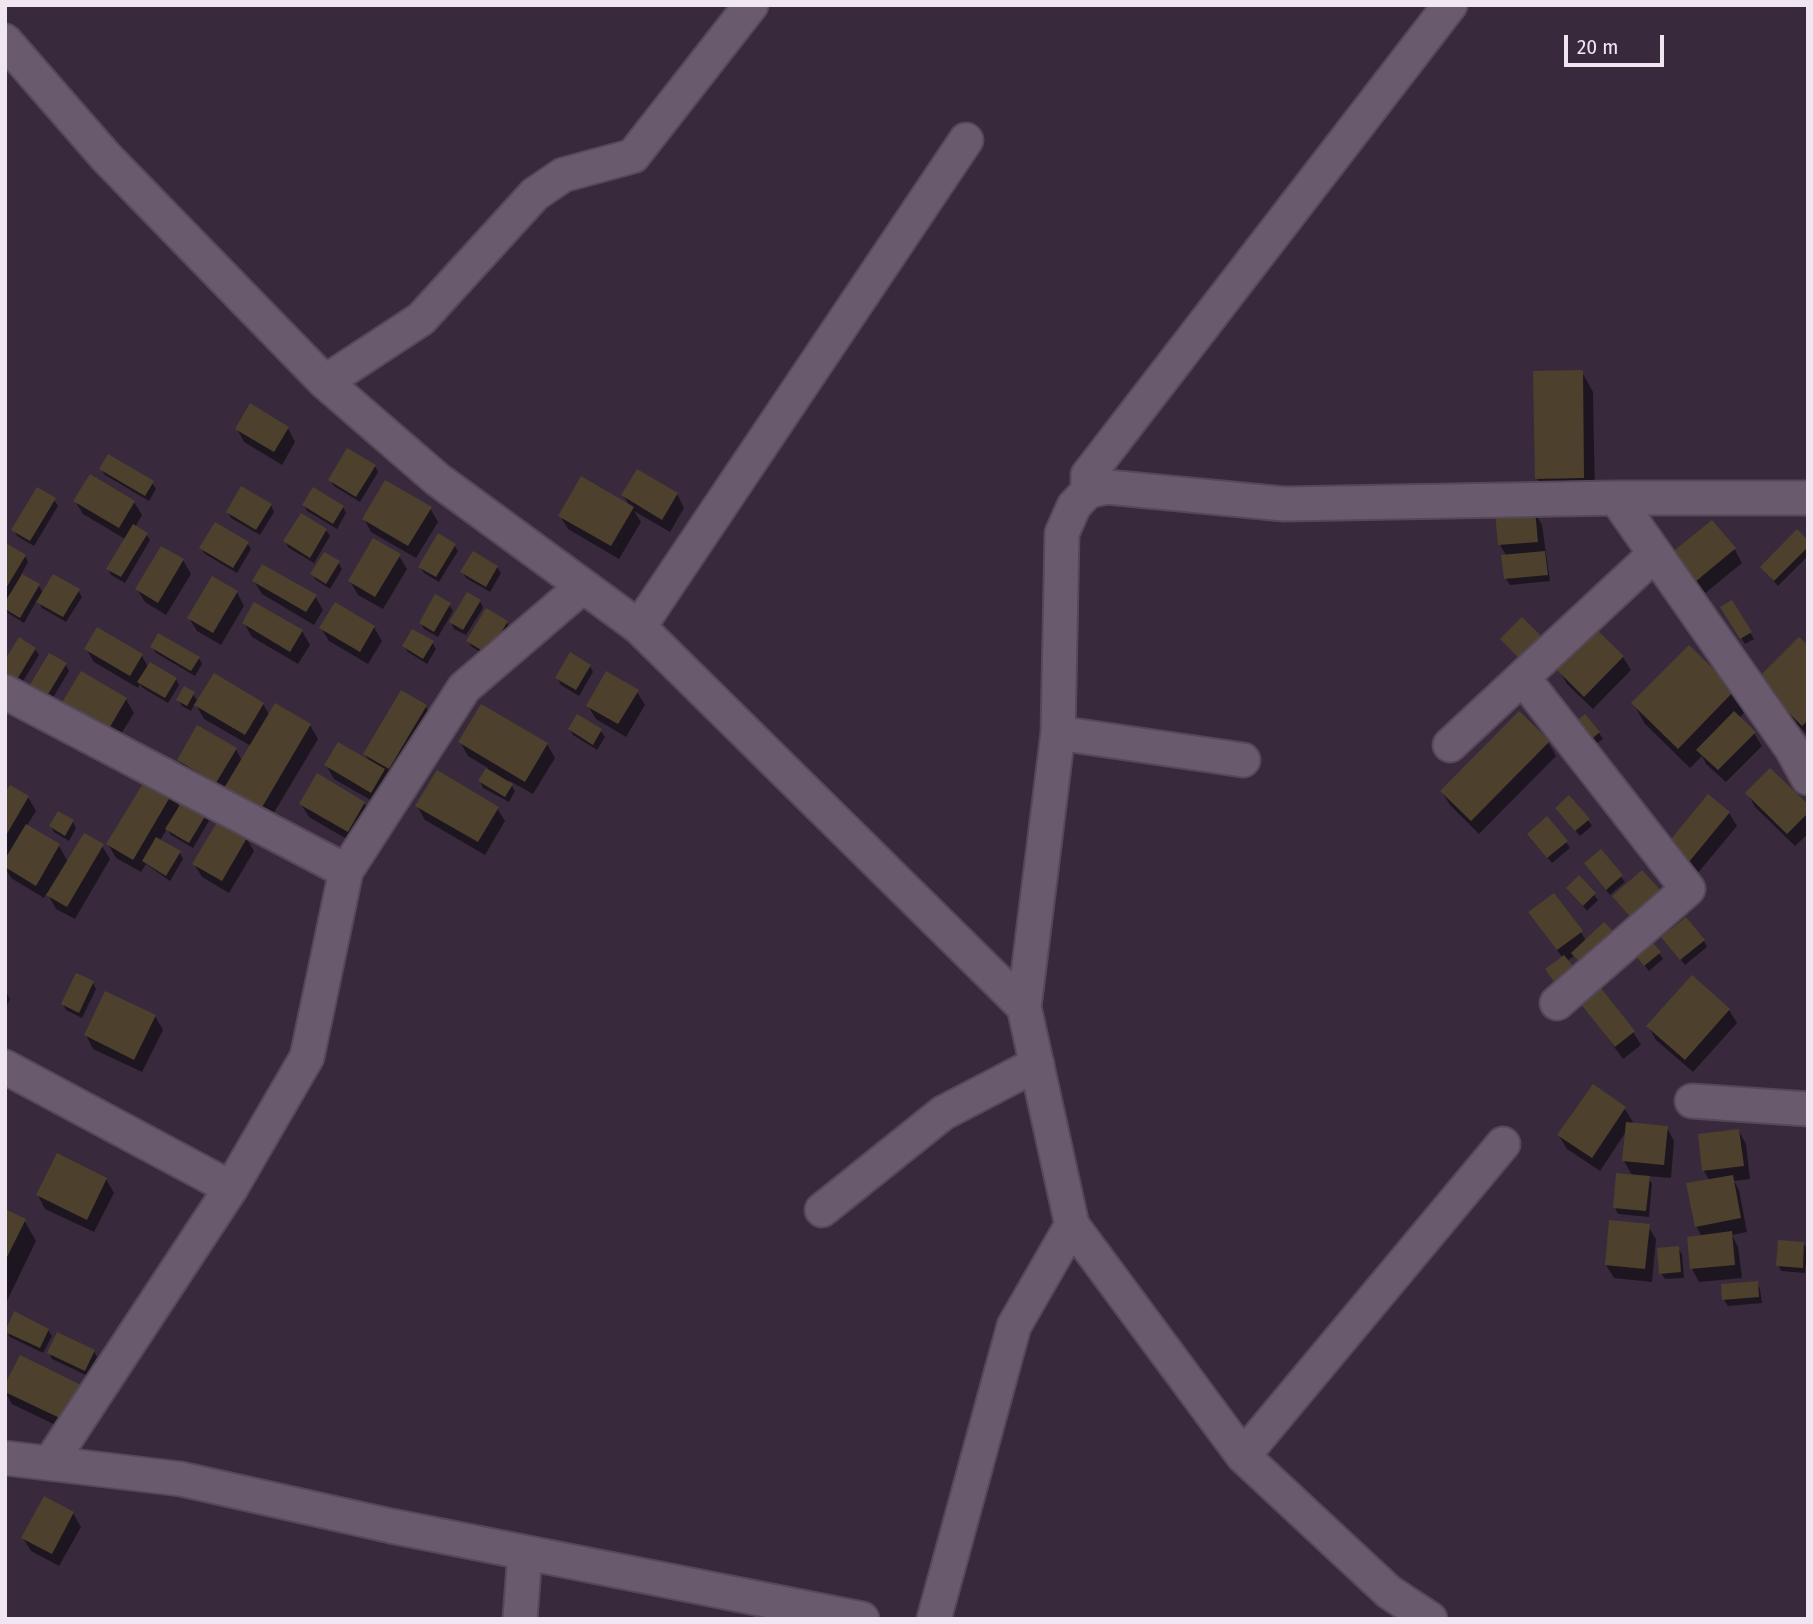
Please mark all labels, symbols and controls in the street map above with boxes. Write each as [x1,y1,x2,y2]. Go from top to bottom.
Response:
scale bar [1568,21,1668,65]
text: 20 m [1577,34,1618,60]

